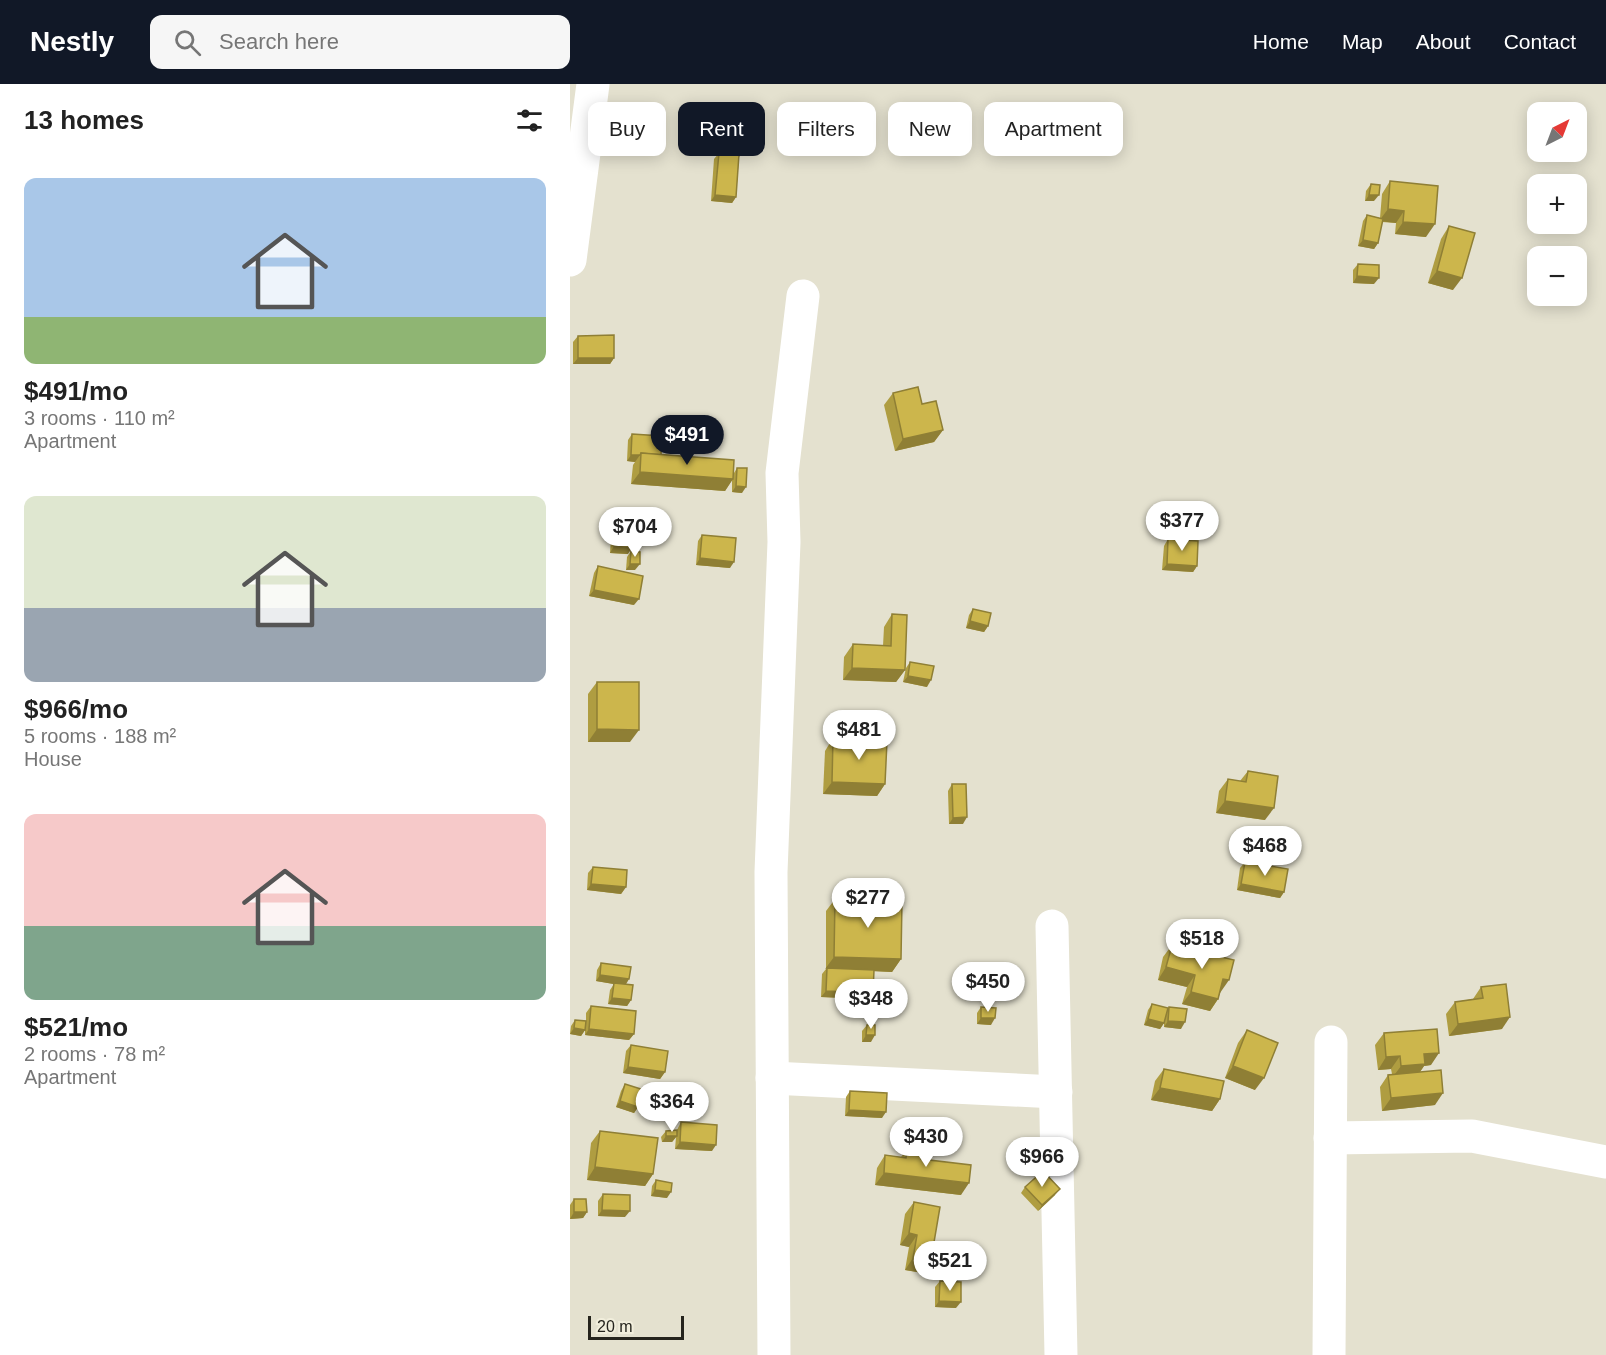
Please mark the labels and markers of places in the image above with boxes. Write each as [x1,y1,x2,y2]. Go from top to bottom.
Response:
pin: $491 [651,415,723,466]
pin: $377 [1146,501,1218,552]
pin: $704 [599,507,671,558]
pin: $481 [823,710,895,761]
pin: $468 [1229,826,1301,877]
pin: $277 [832,878,904,929]
pin: $518 [1166,919,1238,970]
pin: $450 [952,962,1024,1013]
pin: $348 [835,979,907,1030]
pin: $364 [636,1082,708,1133]
pin: $430 [890,1117,962,1168]
pin: $966 [1006,1137,1078,1188]
pin: $521 [914,1241,986,1292]

